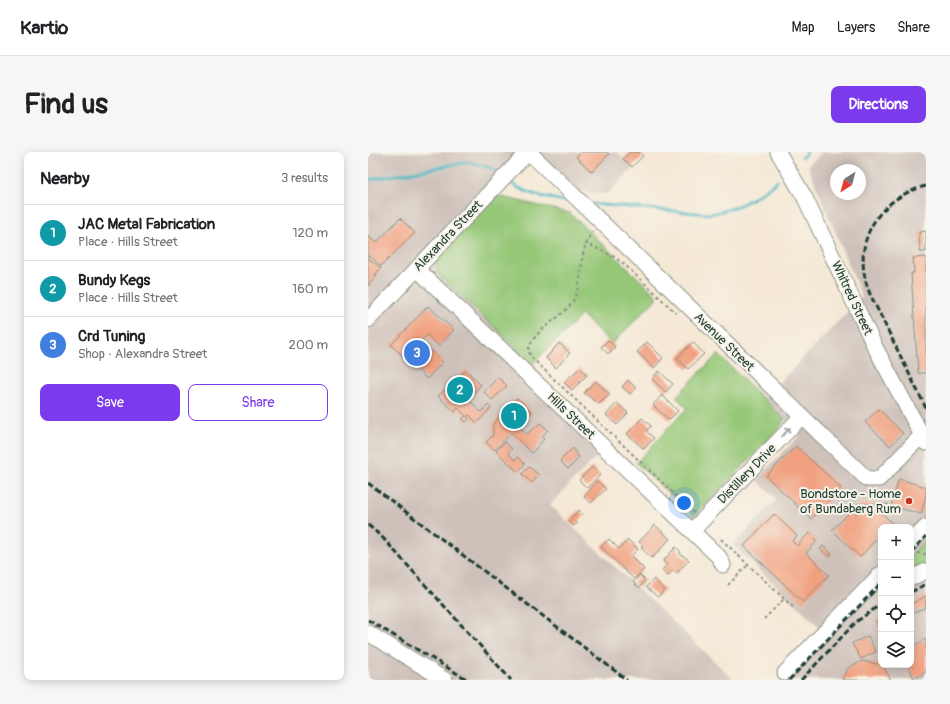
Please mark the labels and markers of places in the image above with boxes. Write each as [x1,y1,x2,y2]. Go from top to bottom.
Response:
pin: 3 [404,338,430,368]
pin: 2 [447,375,473,405]
pin: 1 [501,401,527,431]
place label: Bondstore - Home of Bundaberg Rum [800,486,902,517]
marker: Bondstore - Home of Bundaberg Rum [904,496,914,506]

